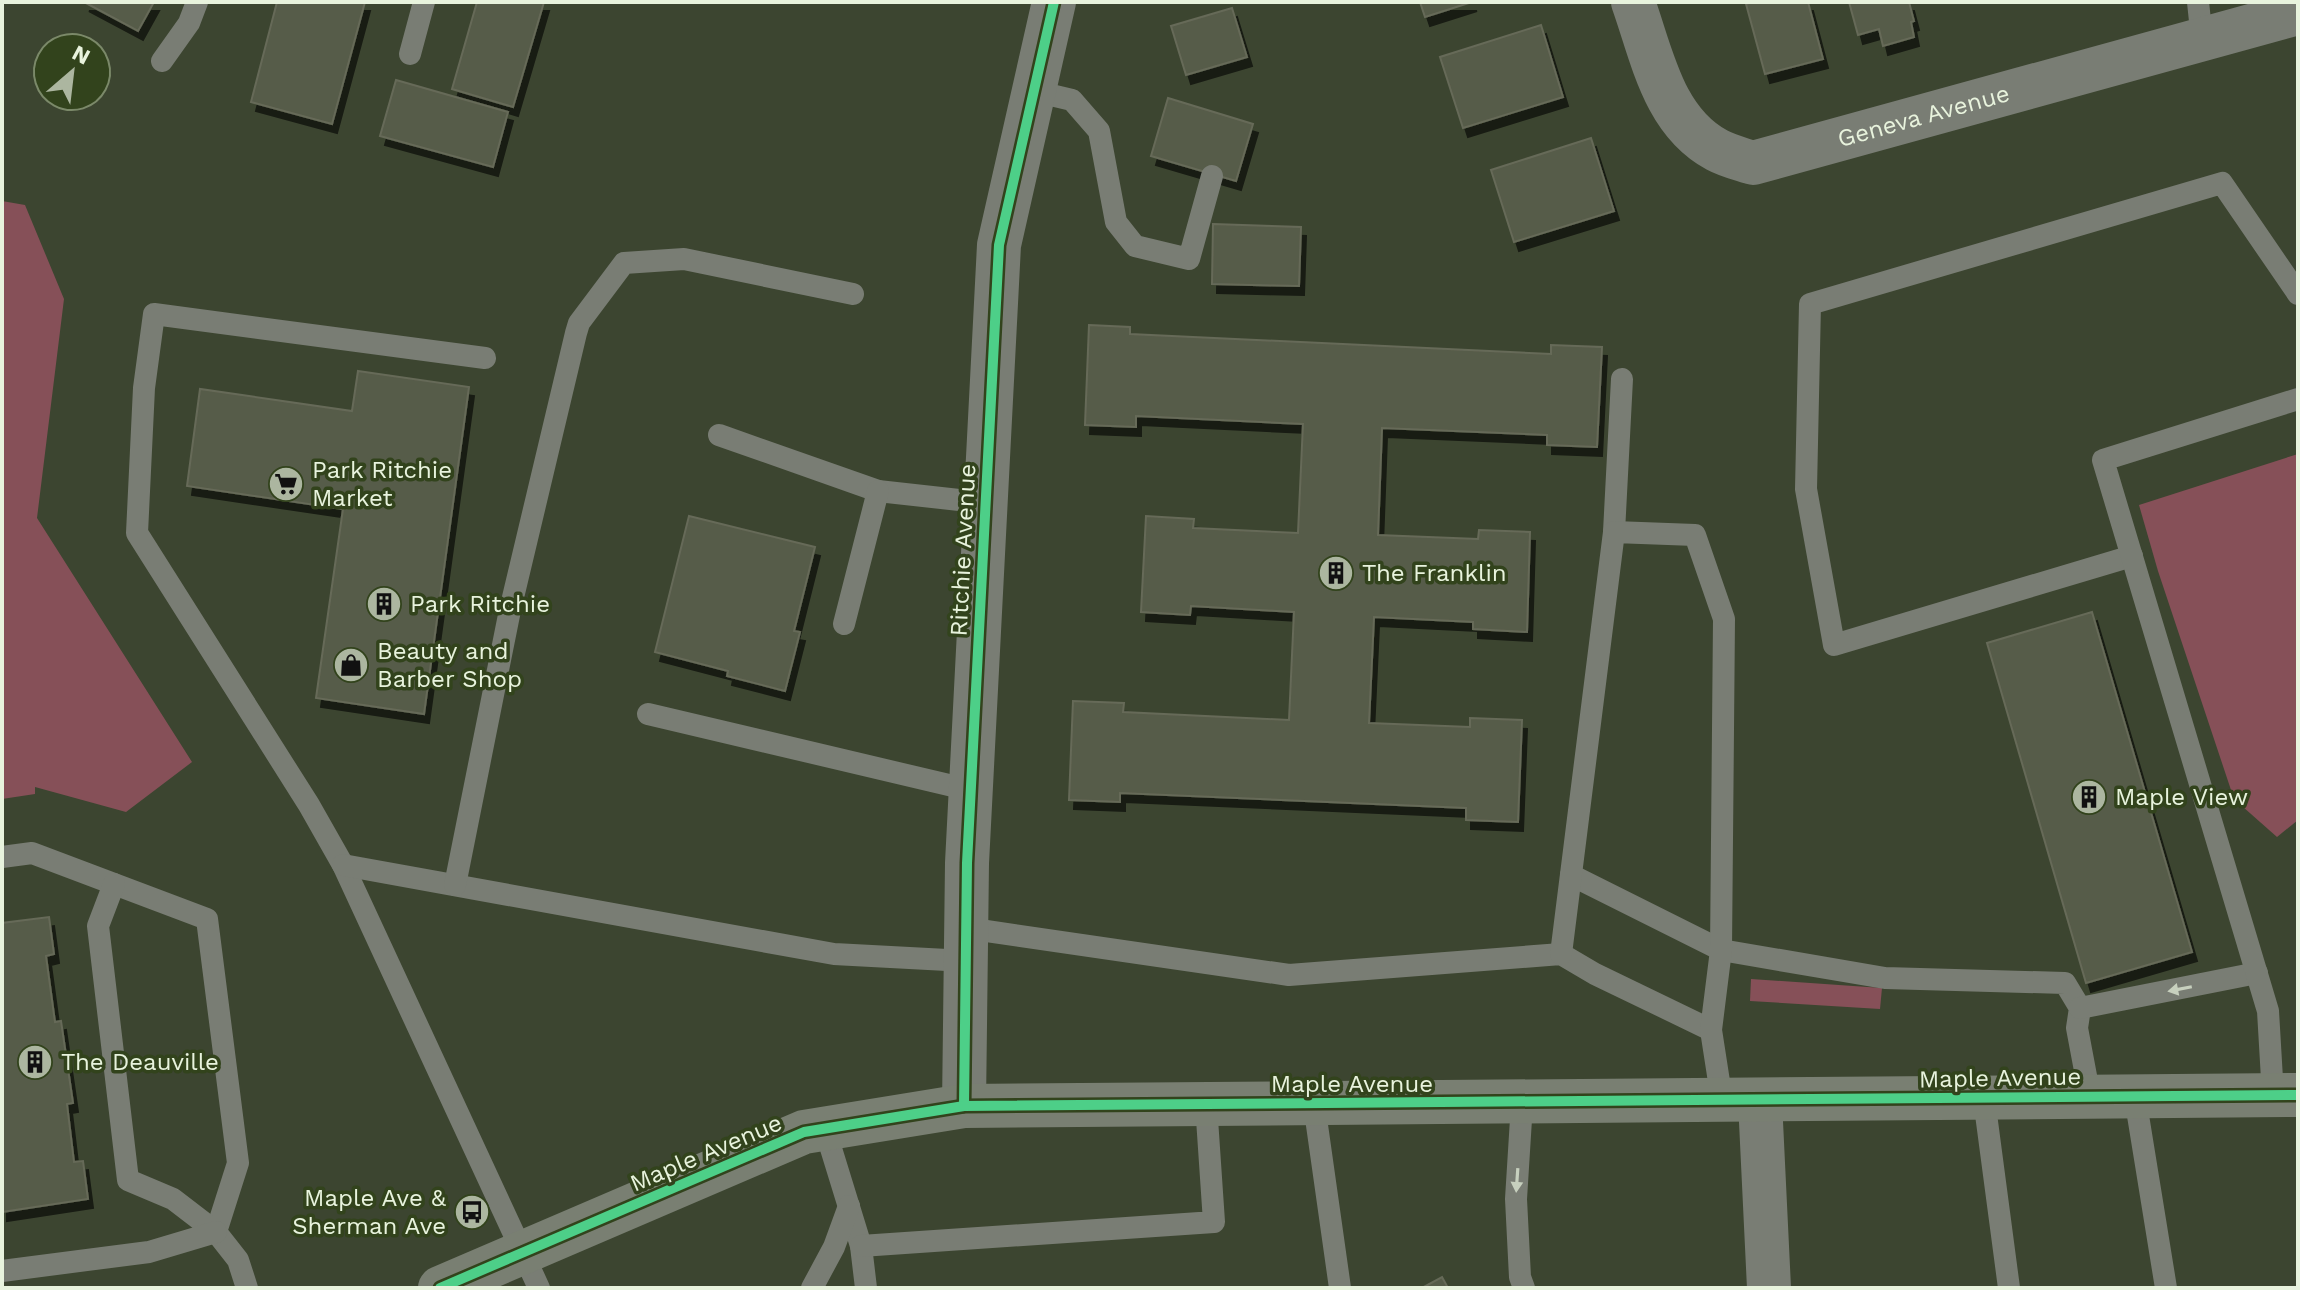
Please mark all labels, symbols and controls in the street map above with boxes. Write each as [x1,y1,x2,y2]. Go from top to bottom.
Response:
north arrow [32,32,112,112]
text: N [68,40,94,70]
street label: Geneva Avenue [1835,79,2013,153]
place label: Park Ritchie Market [312,456,452,512]
street label: Ritchie Avenue [944,463,982,637]
supermarket icon: Park Ritchie Market [267,465,305,503]
building icon: The Franklin [1317,554,1355,592]
place label: The Franklin [1362,559,1507,587]
building icon: Park Ritchie [365,585,403,623]
place label: Park Ritchie [410,590,550,618]
place label: Beauty and Barber Shop [377,637,522,693]
shop icon: Beauty and Barber Shop [332,646,370,684]
building icon: Maple View [2070,778,2108,816]
place label: Maple View [2115,783,2248,811]
one-way arrow [2168,983,2193,995]
building icon: The Deauville [16,1043,54,1081]
place label: The Deauville [61,1048,219,1076]
street label: Maple Avenue [1919,1063,2081,1093]
street label: Maple Avenue [1271,1070,1433,1098]
street label: Maple Avenue [626,1108,786,1198]
one-way arrow [1510,1168,1523,1193]
place label: Maple Ave & Sherman Ave [292,1184,447,1240]
bus stop icon: Maple Ave & Sherman Ave [453,1193,491,1231]

